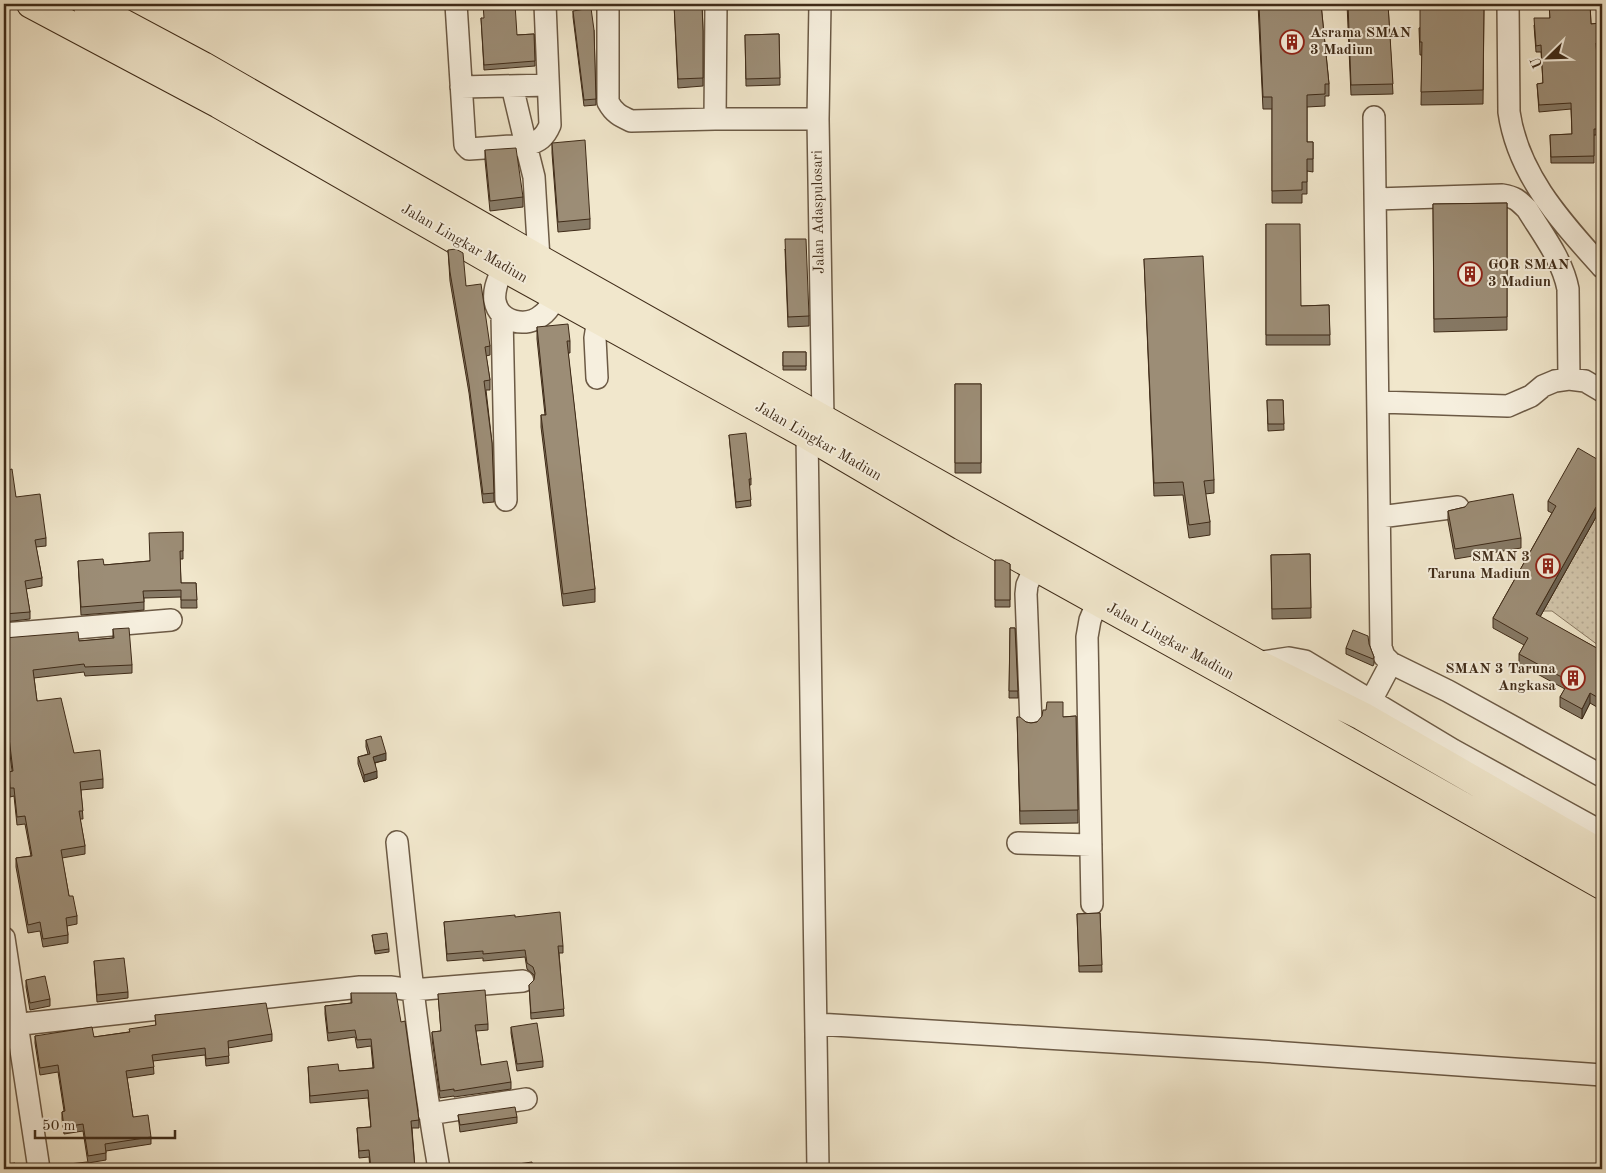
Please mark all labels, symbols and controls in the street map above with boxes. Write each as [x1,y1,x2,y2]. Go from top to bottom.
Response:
place label: Asrama SMAN 3 Madiun [1310,26,1412,58]
building icon: Asrama SMAN 3 Madiun [1279,29,1305,55]
north arrow [1524,32,1574,82]
text: U [1528,55,1546,71]
street label: Jalan Adaspulosari [810,150,828,274]
street label: Jalan Lingkar Madiun [398,202,530,286]
place label: GOR SMAN 3 Madiun [1488,258,1570,290]
building icon: GOR SMAN 3 Madiun [1457,261,1483,287]
street label: Jalan Lingkar Madiun [752,400,884,484]
place label: SMAN 3 Taruna Madiun [1427,550,1530,582]
building icon: SMAN 3 Taruna Madiun [1535,553,1561,579]
street label: Jalan Lingkar Madiun [1104,601,1236,683]
place label: SMAN 3 Taruna Angkasa [1445,662,1556,694]
building icon: SMAN 3 Taruna Angkasa [1560,665,1586,691]
scale bar [35,1108,175,1140]
text: 50 m [42,1119,76,1134]

